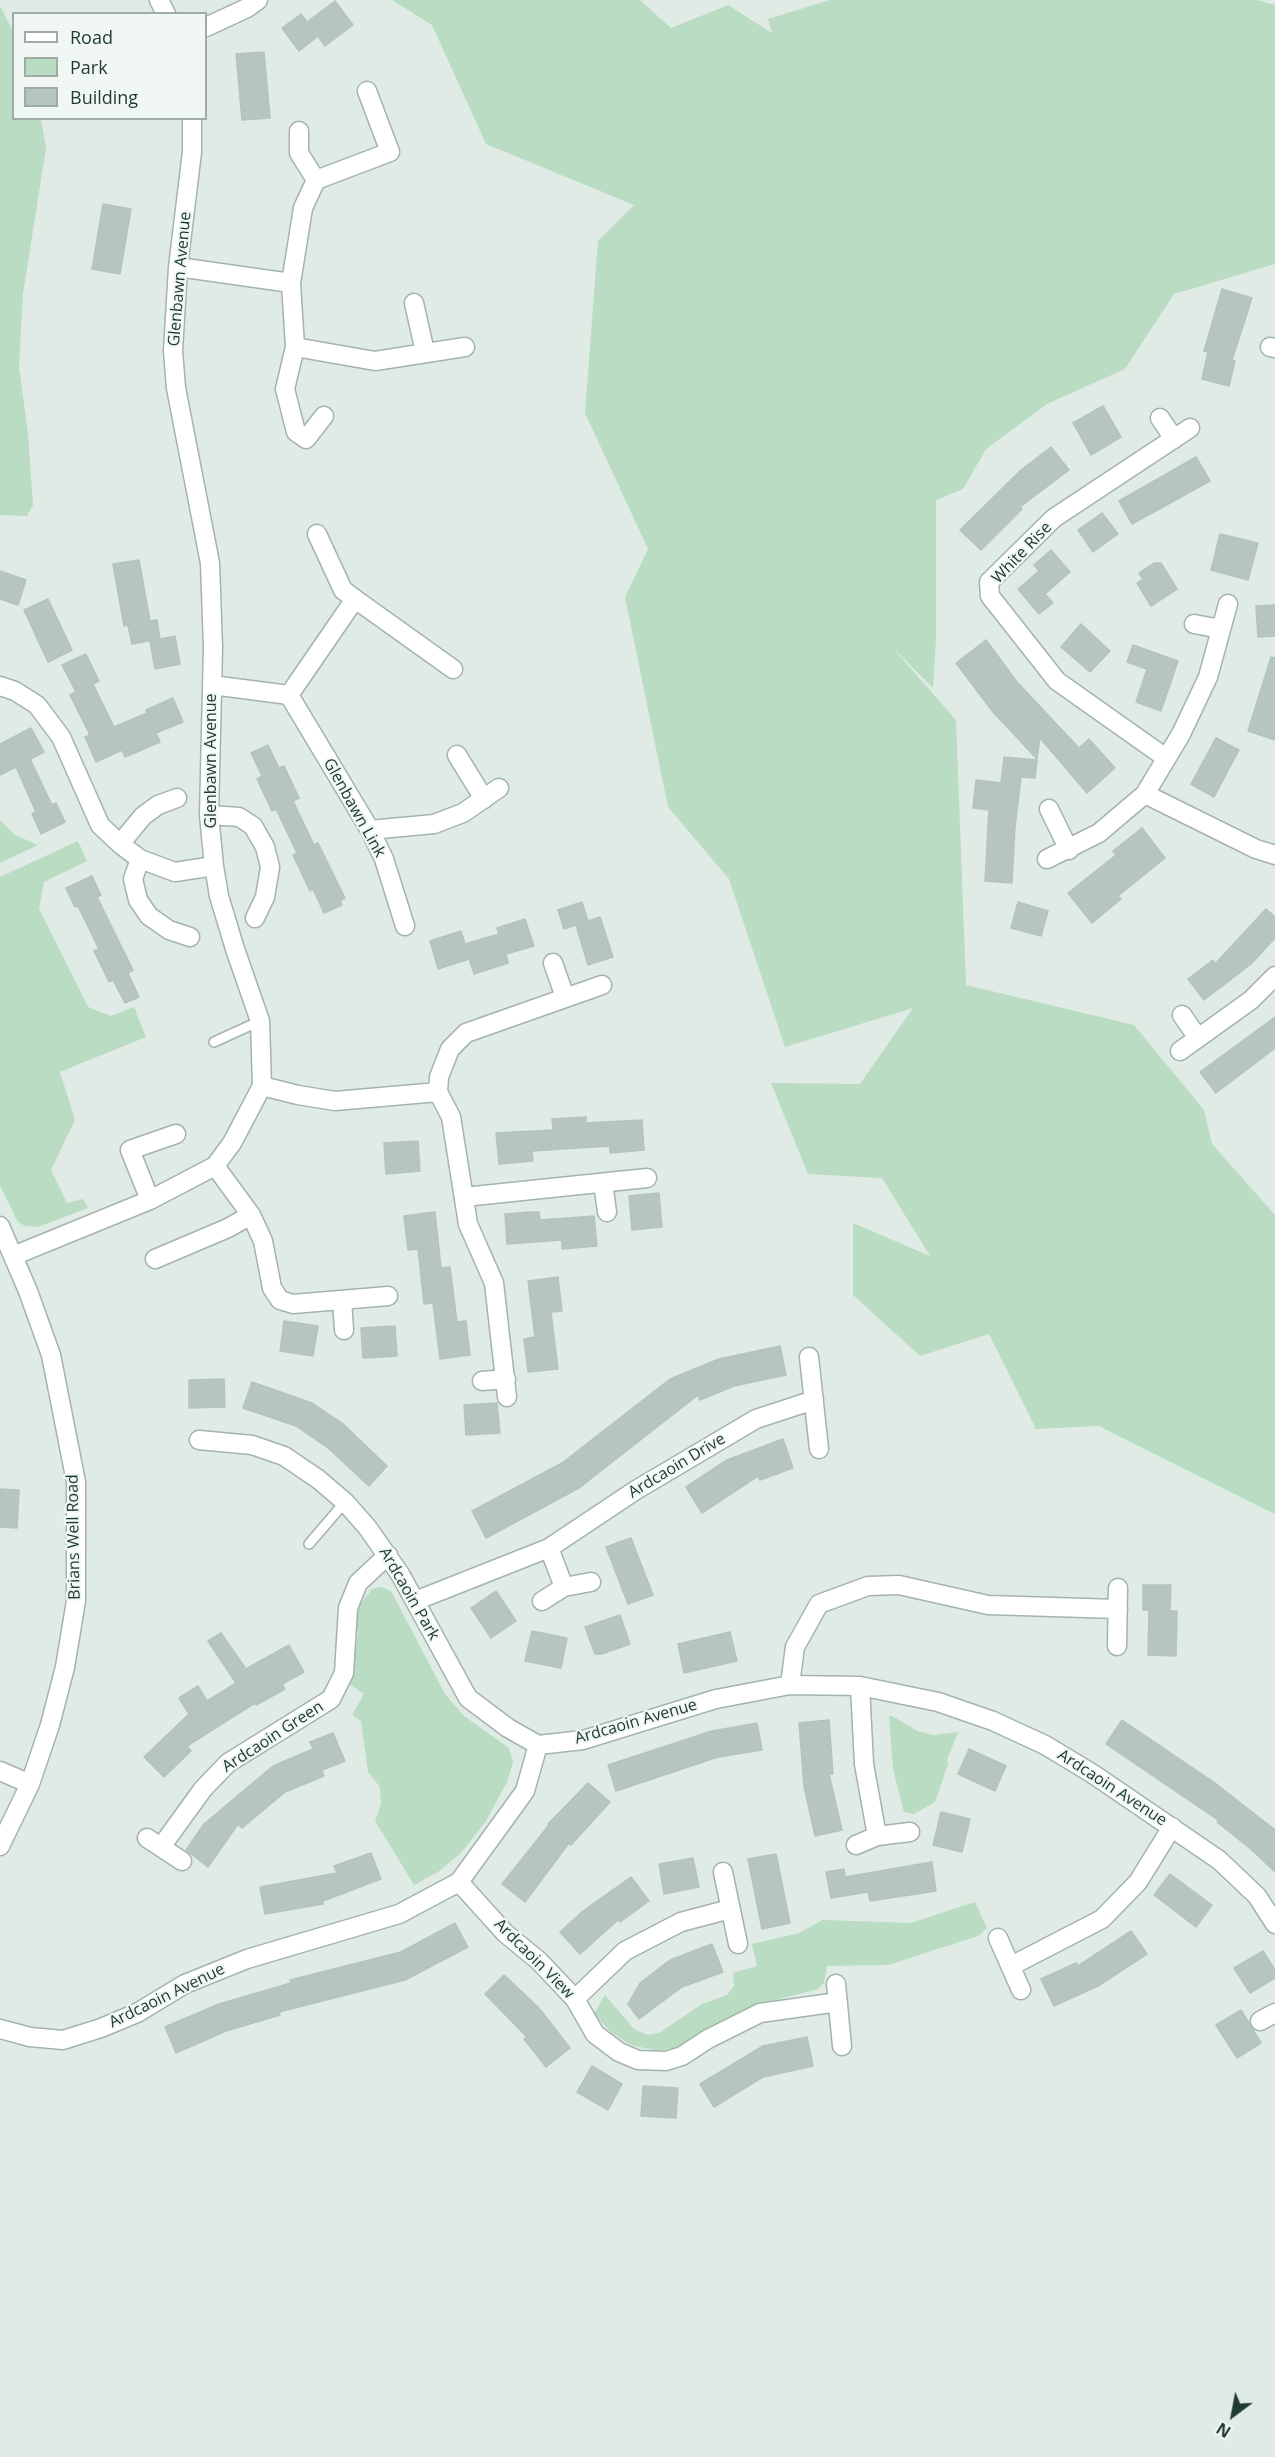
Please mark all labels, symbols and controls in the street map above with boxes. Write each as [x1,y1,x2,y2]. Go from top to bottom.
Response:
legend [12,12,207,120]
text: Road [70,25,113,49]
text: Park [70,55,108,79]
text: Building [70,85,138,109]
street label: Glenbawn Avenue [165,211,195,347]
street label: White Rise [988,518,1056,588]
street label: Glenbawn Avenue [201,693,221,829]
street label: Glenbawn Link [319,755,389,861]
street label: Ardcaoin Drive [625,1429,729,1503]
street label: Brians Well Road [63,1474,85,1600]
street label: Ardcaoin Park [375,1544,443,1644]
street label: Ardcaoin Avenue [573,1695,699,1749]
street label: Ardcaoin Green [219,1697,327,1777]
street label: Ardcaoin Avenue [1054,1746,1170,1830]
street label: Ardcaoin View [490,1915,578,2003]
street label: Ardcaoin Avenue [106,1960,228,2032]
north arrow [1203,2385,1263,2445]
text: N [1212,2417,1235,2443]

